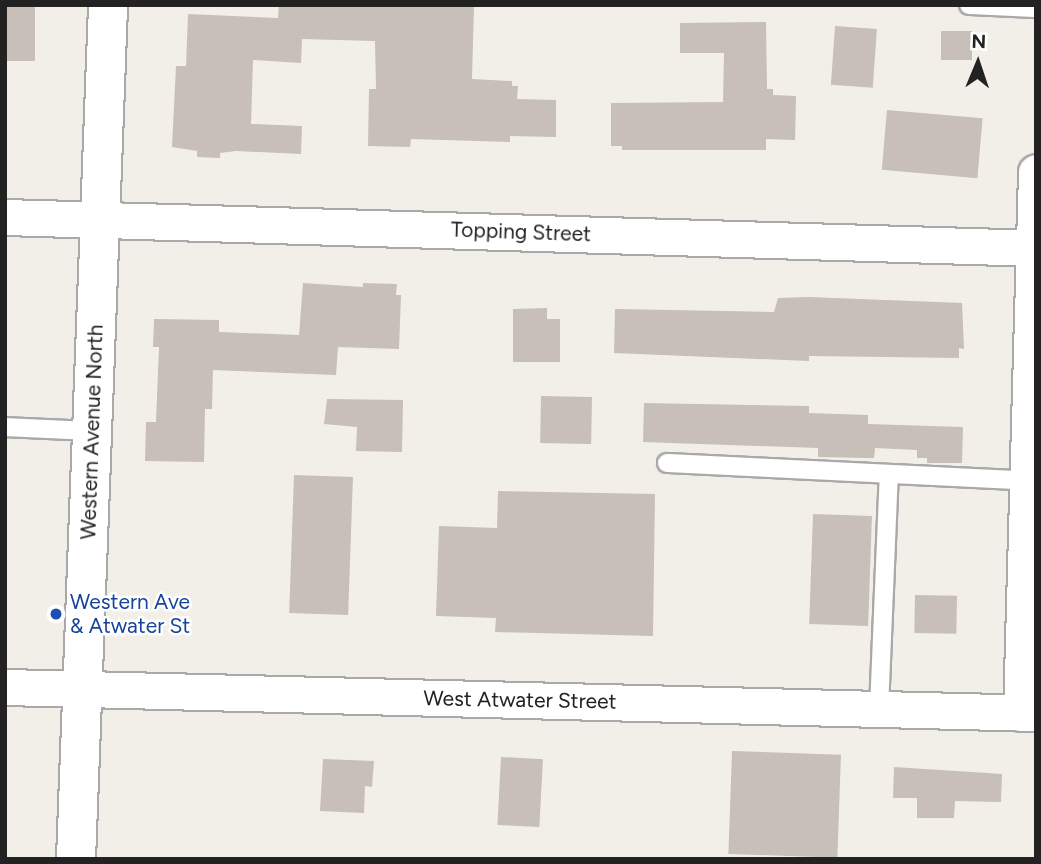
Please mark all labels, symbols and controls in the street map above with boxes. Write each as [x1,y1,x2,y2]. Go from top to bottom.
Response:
north arrow [943,28,1013,98]
text: N [971,30,986,53]
street label: Topping Street [451,217,591,247]
street label: Western Avenue North [76,324,108,540]
place label: Western Ave & Atwater St [70,589,190,639]
marker: Western Ave & Atwater St [48,606,64,622]
street label: West Atwater Street [423,686,617,714]

